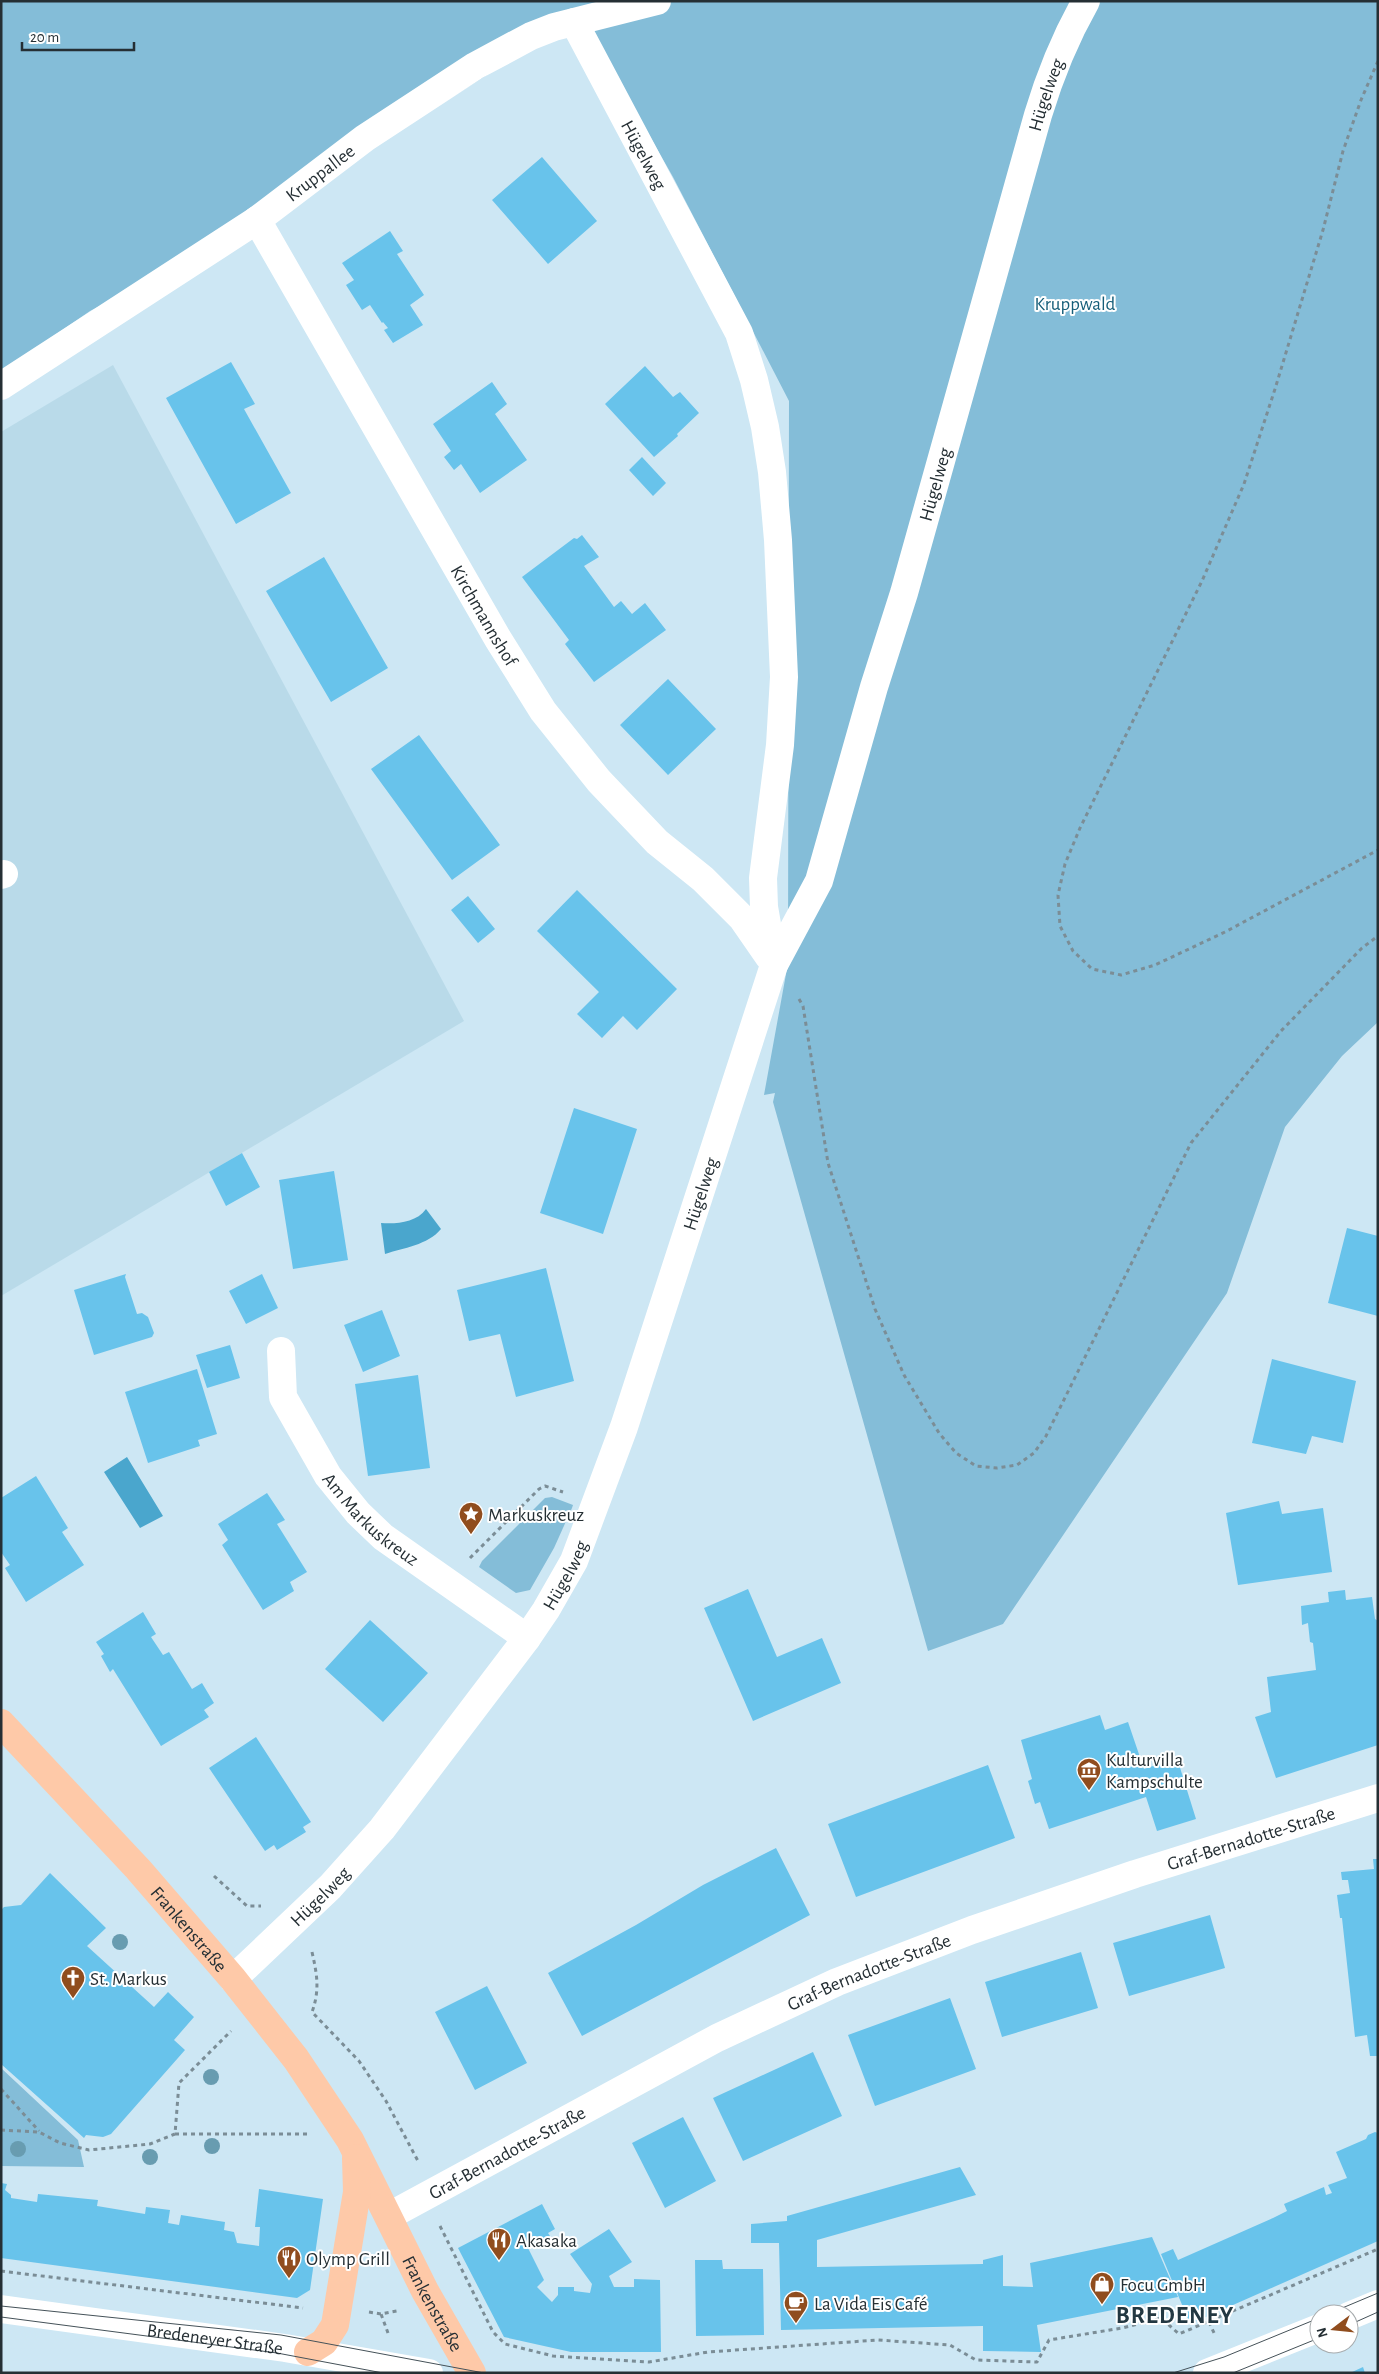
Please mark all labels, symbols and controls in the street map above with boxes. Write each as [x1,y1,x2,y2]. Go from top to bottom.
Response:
scale bar [22,20,135,52]
text: 20 m [30,30,59,45]
street label: Hügelweg [1026,55,1068,134]
street label: Hügelweg [617,117,669,194]
street label: Kruppallee [283,141,359,206]
park label: Kruppwald [1035,295,1116,314]
street label: Hügelweg [917,445,955,524]
street label: Kirchmannshof [447,562,521,671]
street label: Hügelweg [680,1155,722,1233]
street label: Am Markuskreuz [318,1470,422,1570]
place icon: Markuskreuz [458,1501,484,1535]
place label: Markuskreuz [488,1506,584,1525]
street label: Hügelweg [540,1538,592,1614]
place label: Kulturvilla Kampschulte [1106,1751,1203,1792]
museum icon: Kulturvilla Kampschulte [1076,1757,1102,1791]
street label: Graf-Bernadotte-Straße [1165,1804,1338,1874]
street label: Hügelweg [287,1863,355,1930]
street label: Frankenstraße [147,1883,230,1976]
street label: Graf-Bernadotte-Straße [785,1931,954,2015]
church icon: St. Markus [60,1965,86,1999]
place label: St. Markus [90,1970,167,1989]
street label: Graf-Bernadotte-Straße [426,2103,589,2203]
restaurant icon: Akasaka [486,2227,512,2261]
place label: Akasaka [516,2232,577,2251]
restaurant icon: Olymp Grill [276,2245,302,2279]
place label: Olymp Grill [306,2250,390,2269]
street label: Frankenstraße [398,2253,466,2355]
shop icon: Focu GmbH [1089,2271,1115,2305]
place label: Focu GmbH [1120,2276,1206,2295]
cafe icon: La Vida Eis Café [783,2290,809,2324]
place label: La Vida Eis Café [814,2295,927,2314]
district label: BREDENEY [1116,2304,1234,2328]
north arrow [1309,2304,1359,2354]
street label: Bredeneyer Straße [146,2321,284,2359]
text: N [1314,2326,1331,2339]

